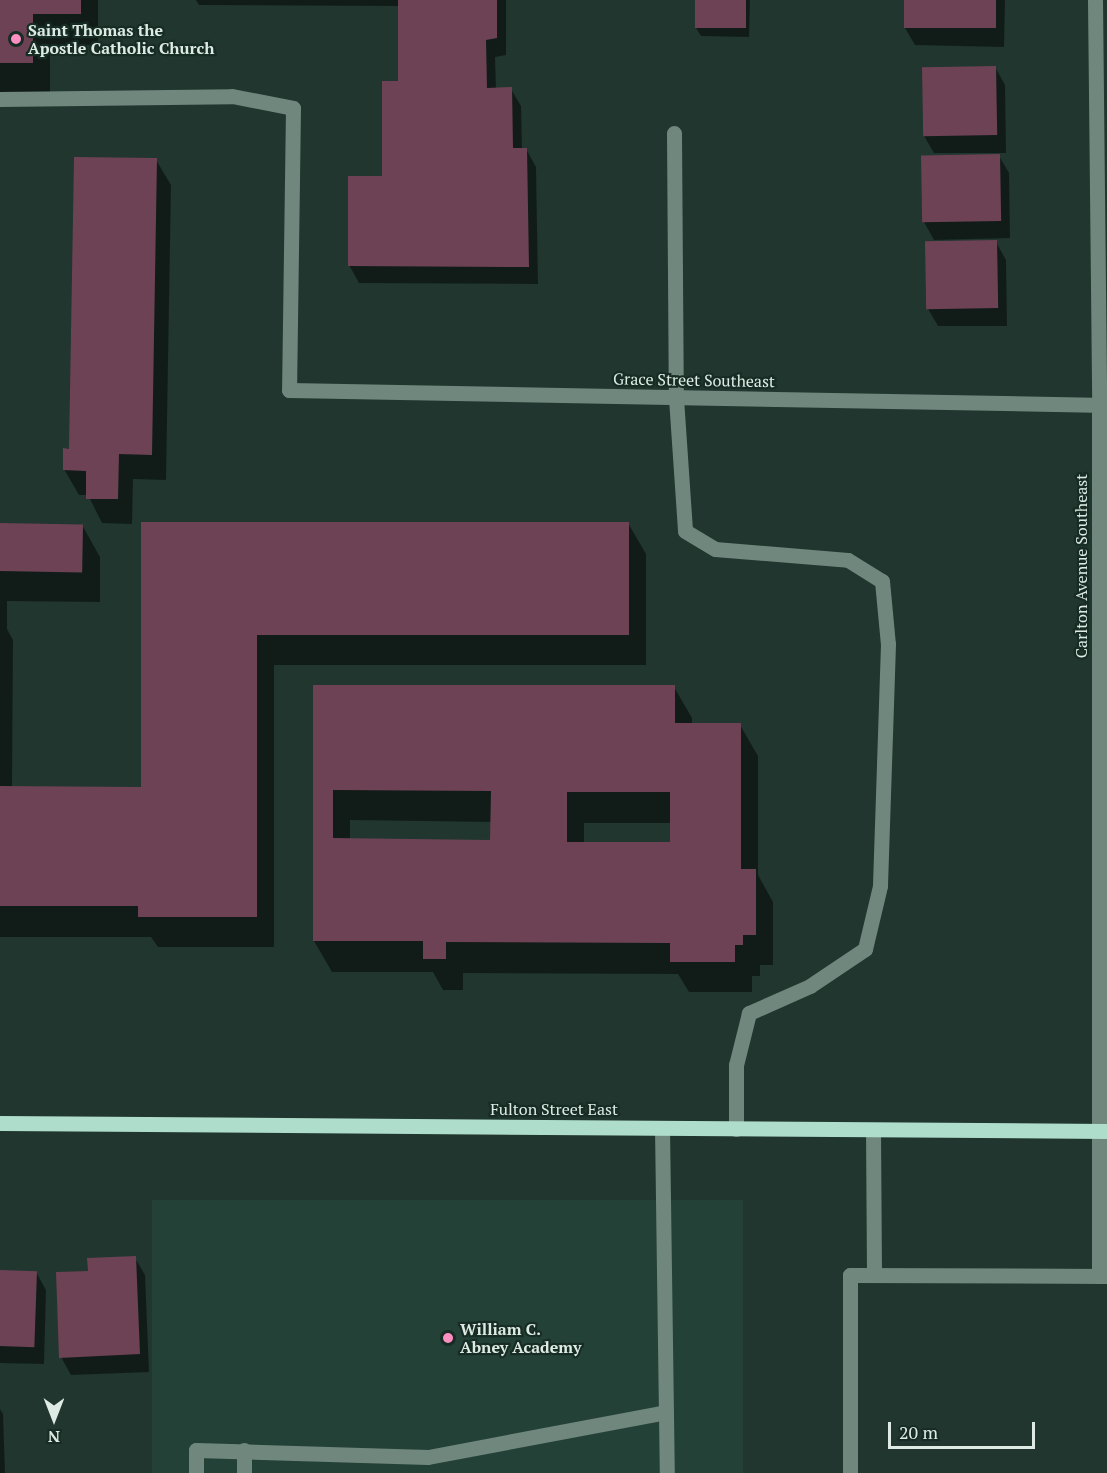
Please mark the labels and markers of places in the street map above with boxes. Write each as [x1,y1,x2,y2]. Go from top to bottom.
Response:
place label: Saint Thomas the Apostle Catholic Church [28,20,214,58]
marker: Saint Thomas the Apostle Catholic Church [9,32,23,46]
place label: William C. Abney Academy [460,1319,582,1357]
marker: William C. Abney Academy [441,1331,455,1345]

